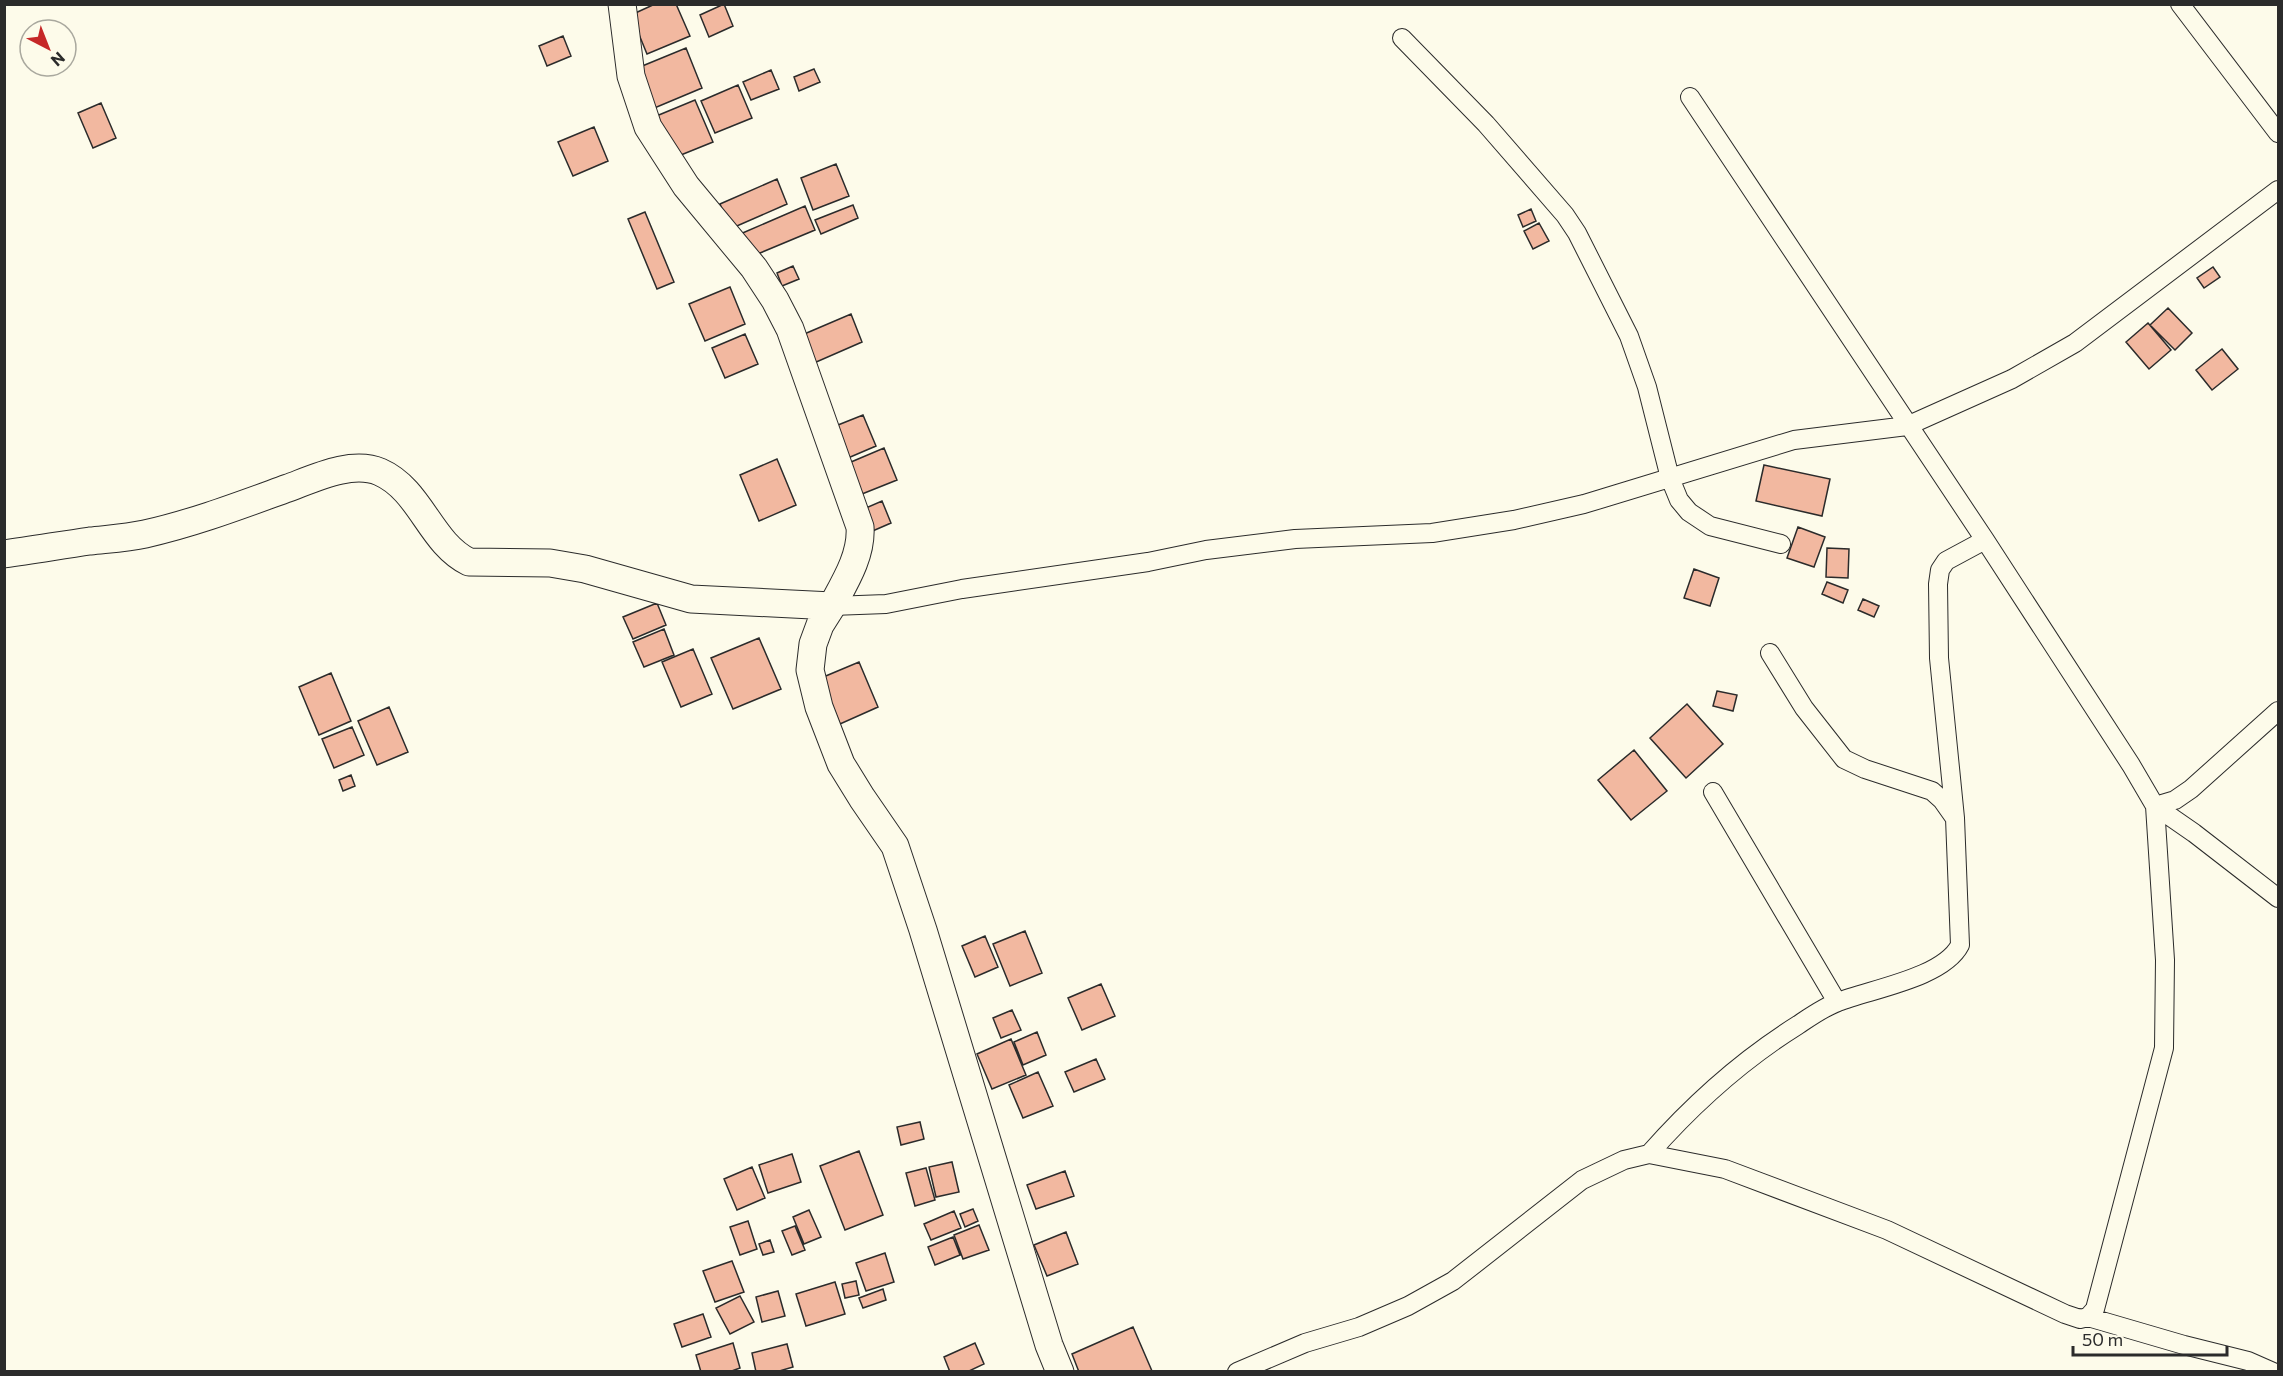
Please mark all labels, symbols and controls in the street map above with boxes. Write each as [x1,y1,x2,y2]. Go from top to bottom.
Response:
north arrow [18,18,78,78]
text: N [48,48,69,71]
scale bar [2073,1319,2228,1357]
text: 50 m [2082,1328,2123,1350]

